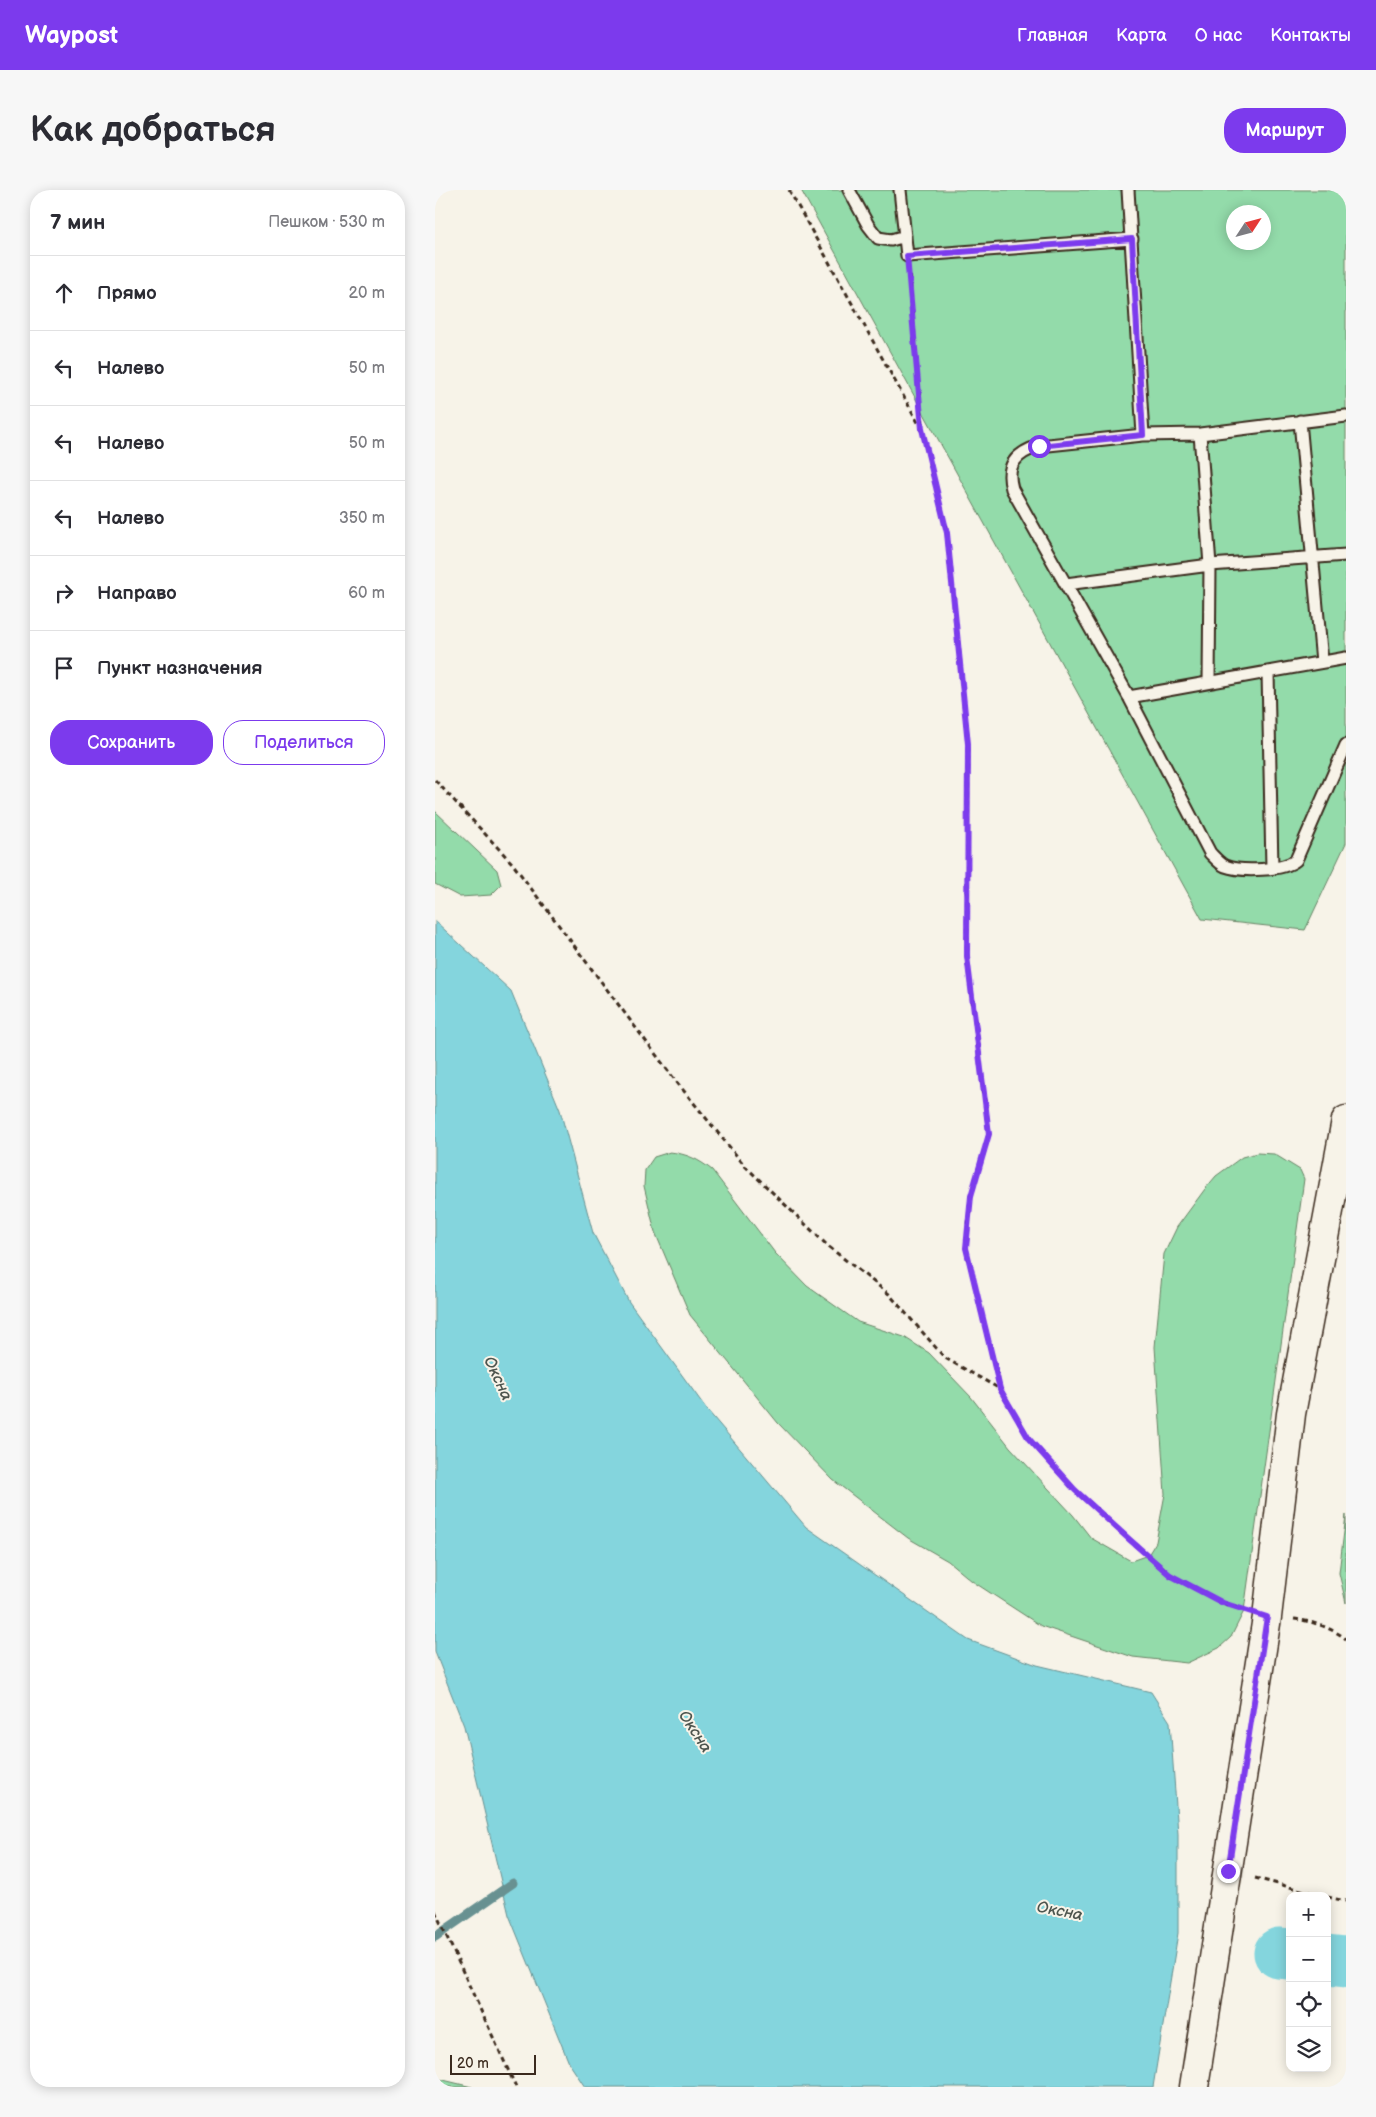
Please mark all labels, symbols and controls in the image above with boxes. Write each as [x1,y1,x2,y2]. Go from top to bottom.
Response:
text: Waypost [25,21,118,50]
text: Главная [1017,25,1088,46]
text: Карта [1116,25,1167,46]
text: О нас [1195,25,1242,46]
text: Контакты [1270,25,1351,46]
button: Маршрут [1224,108,1346,153]
text: Как добраться [30,109,276,152]
north arrow [1226,205,1271,250]
text: 7 мин [50,210,105,235]
text: Пешком · 530 m [268,213,385,232]
icon: ahead [50,279,78,307]
text: Прямо [97,282,157,305]
text: 20 m [349,284,385,303]
icon: left [50,354,78,382]
text: Налево [97,357,164,380]
text: 50 m [349,359,385,378]
icon: left [50,429,78,457]
text: Налево [97,432,164,455]
text: 50 m [349,434,385,453]
route start [1028,435,1051,458]
icon: left [50,504,78,532]
text: Налево [97,507,164,530]
text: 350 m [339,509,385,528]
icon: right [50,579,78,607]
text: Направо [97,582,177,605]
text: 60 m [348,584,385,603]
icon: arrive [50,654,78,682]
text: Пункт назначения [97,657,262,680]
button: Сохранить [50,720,213,765]
button: Поделиться [223,720,385,765]
water label: Оксна [479,1354,516,1404]
water label: Оксна [674,1707,715,1756]
route end [1217,1860,1240,1883]
map controls [1286,1892,1331,2072]
button: + [1286,1892,1331,1937]
water label: Оксна [1035,1898,1084,1925]
button: − [1286,1937,1331,1982]
button: locate [1286,1982,1331,2027]
button: layers [1286,2027,1331,2072]
scale bar [450,2052,536,2075]
text: 20 m [457,2055,489,2072]

